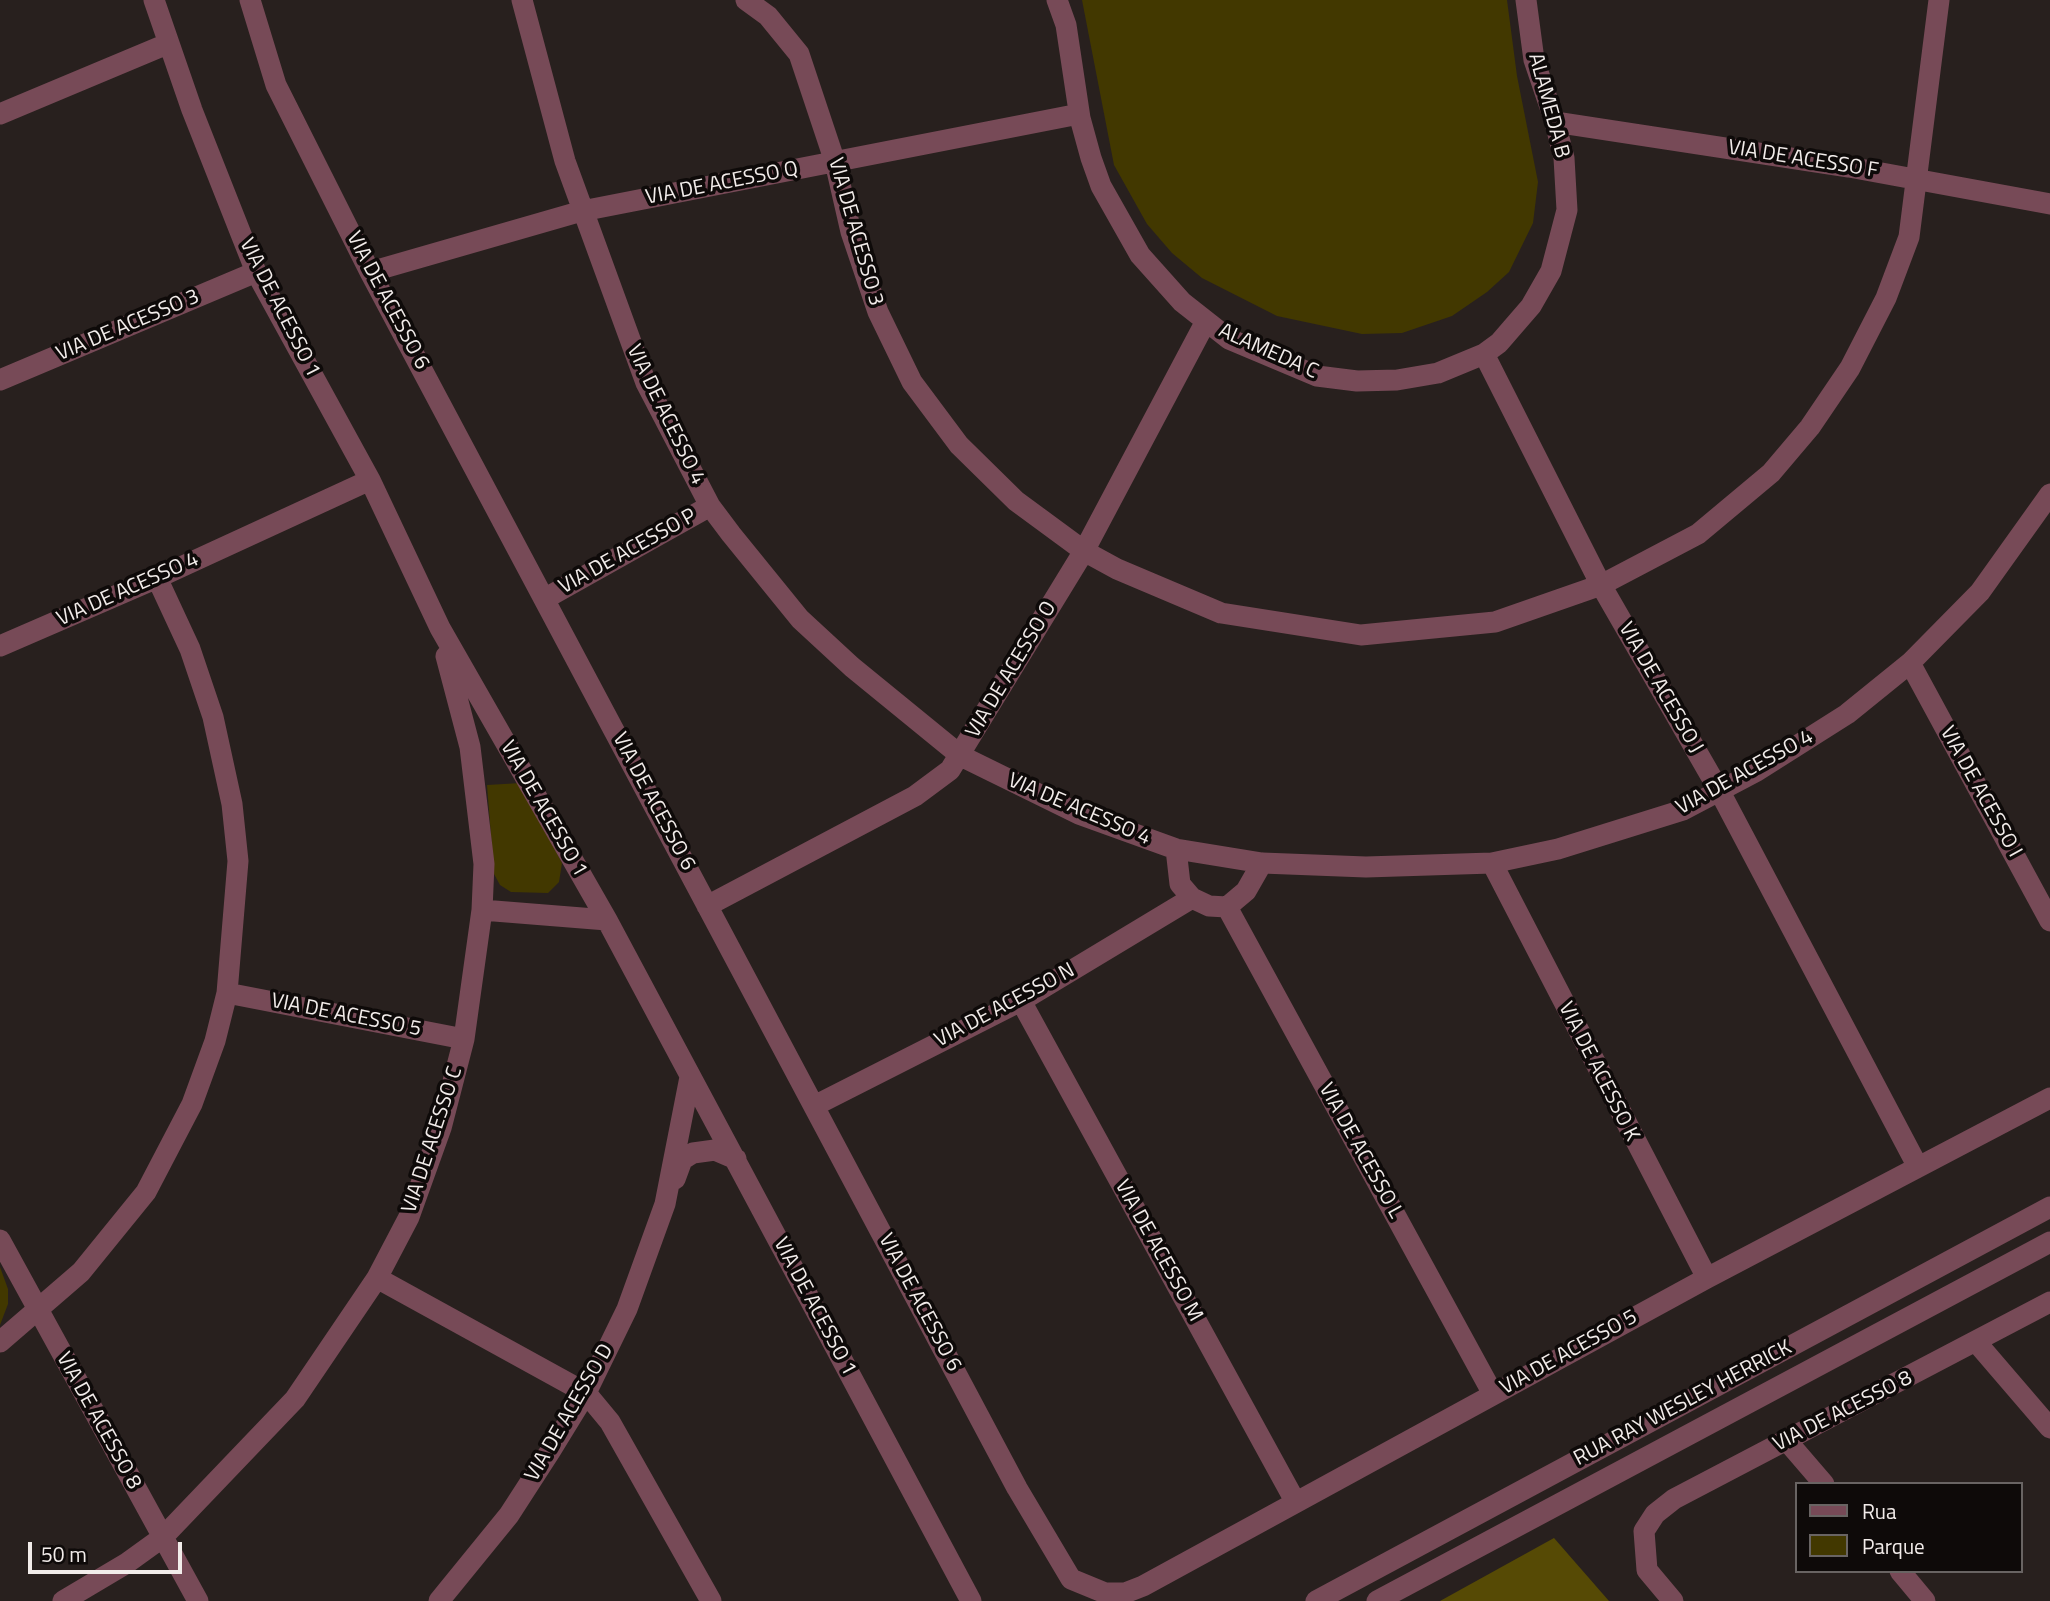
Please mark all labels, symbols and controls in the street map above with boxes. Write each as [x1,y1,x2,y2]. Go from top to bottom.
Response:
street label: ALAMEDA B [1522,51,1574,161]
street label: VIA DE ACESSO F [1726,136,1880,184]
street label: VIA DE ACESSO 3 [822,155,888,309]
street label: VIA DE ACESSO Q [644,157,800,211]
street label: VIA DE ACESSO 6 [340,228,434,374]
street label: VIA DE ACESSO 1 [233,234,325,382]
street label: VIA DE ACESSO 3 [53,285,203,367]
street label: ALAMEDA C [1214,319,1322,385]
street label: VIA DE ACESSO 4 [620,341,710,489]
street label: VIA DE ACESSO P [555,504,701,600]
street label: VIA DE ACESSO 4 [53,547,203,633]
street label: VIA DE ACESSO O [961,597,1063,743]
street label: VIA DE ACESSO J [1612,618,1708,758]
street label: VIA DE ACESSO I [1934,722,2026,862]
street label: VIA DE ACESSO 4 [1672,725,1818,821]
street label: VIA DE ACESSO 6 [606,729,700,875]
street label: VIA DE ACESSO 1 [494,737,592,881]
street label: VIA DE ACESSO 4 [1004,769,1154,851]
street label: VIA DE ACESSO N [931,958,1079,1054]
street label: VIA DE ACESSO 5 [269,989,423,1043]
street label: VIA DE ACESSO K [1552,998,1644,1146]
street label: VIA DE ACESSO C [397,1064,469,1216]
street label: VIA DE ACESSO L [1312,1079,1408,1223]
street label: VIA DE ACESSO M [1109,1176,1207,1326]
street label: VIA DE ACESSO 6 [872,1230,966,1376]
street label: VIA DE ACESSO 1 [767,1234,861,1380]
street label: VIA DE ACESSO 5 [1496,1305,1642,1401]
street label: RUA RAY WESLEY HERRICK [1570,1336,1796,1472]
street label: VIA DE ACESSO D [521,1340,619,1486]
street label: VIA DE ACESSO 8 [50,1348,146,1494]
street label: VIA DE ACESSO 8 [1769,1366,1917,1458]
legend [1794,1482,2022,1573]
text: Rua [1862,1495,1897,1527]
scale bar [32,1528,186,1572]
text: Parque [1862,1530,1925,1562]
text: 50 m [41,1538,87,1570]

